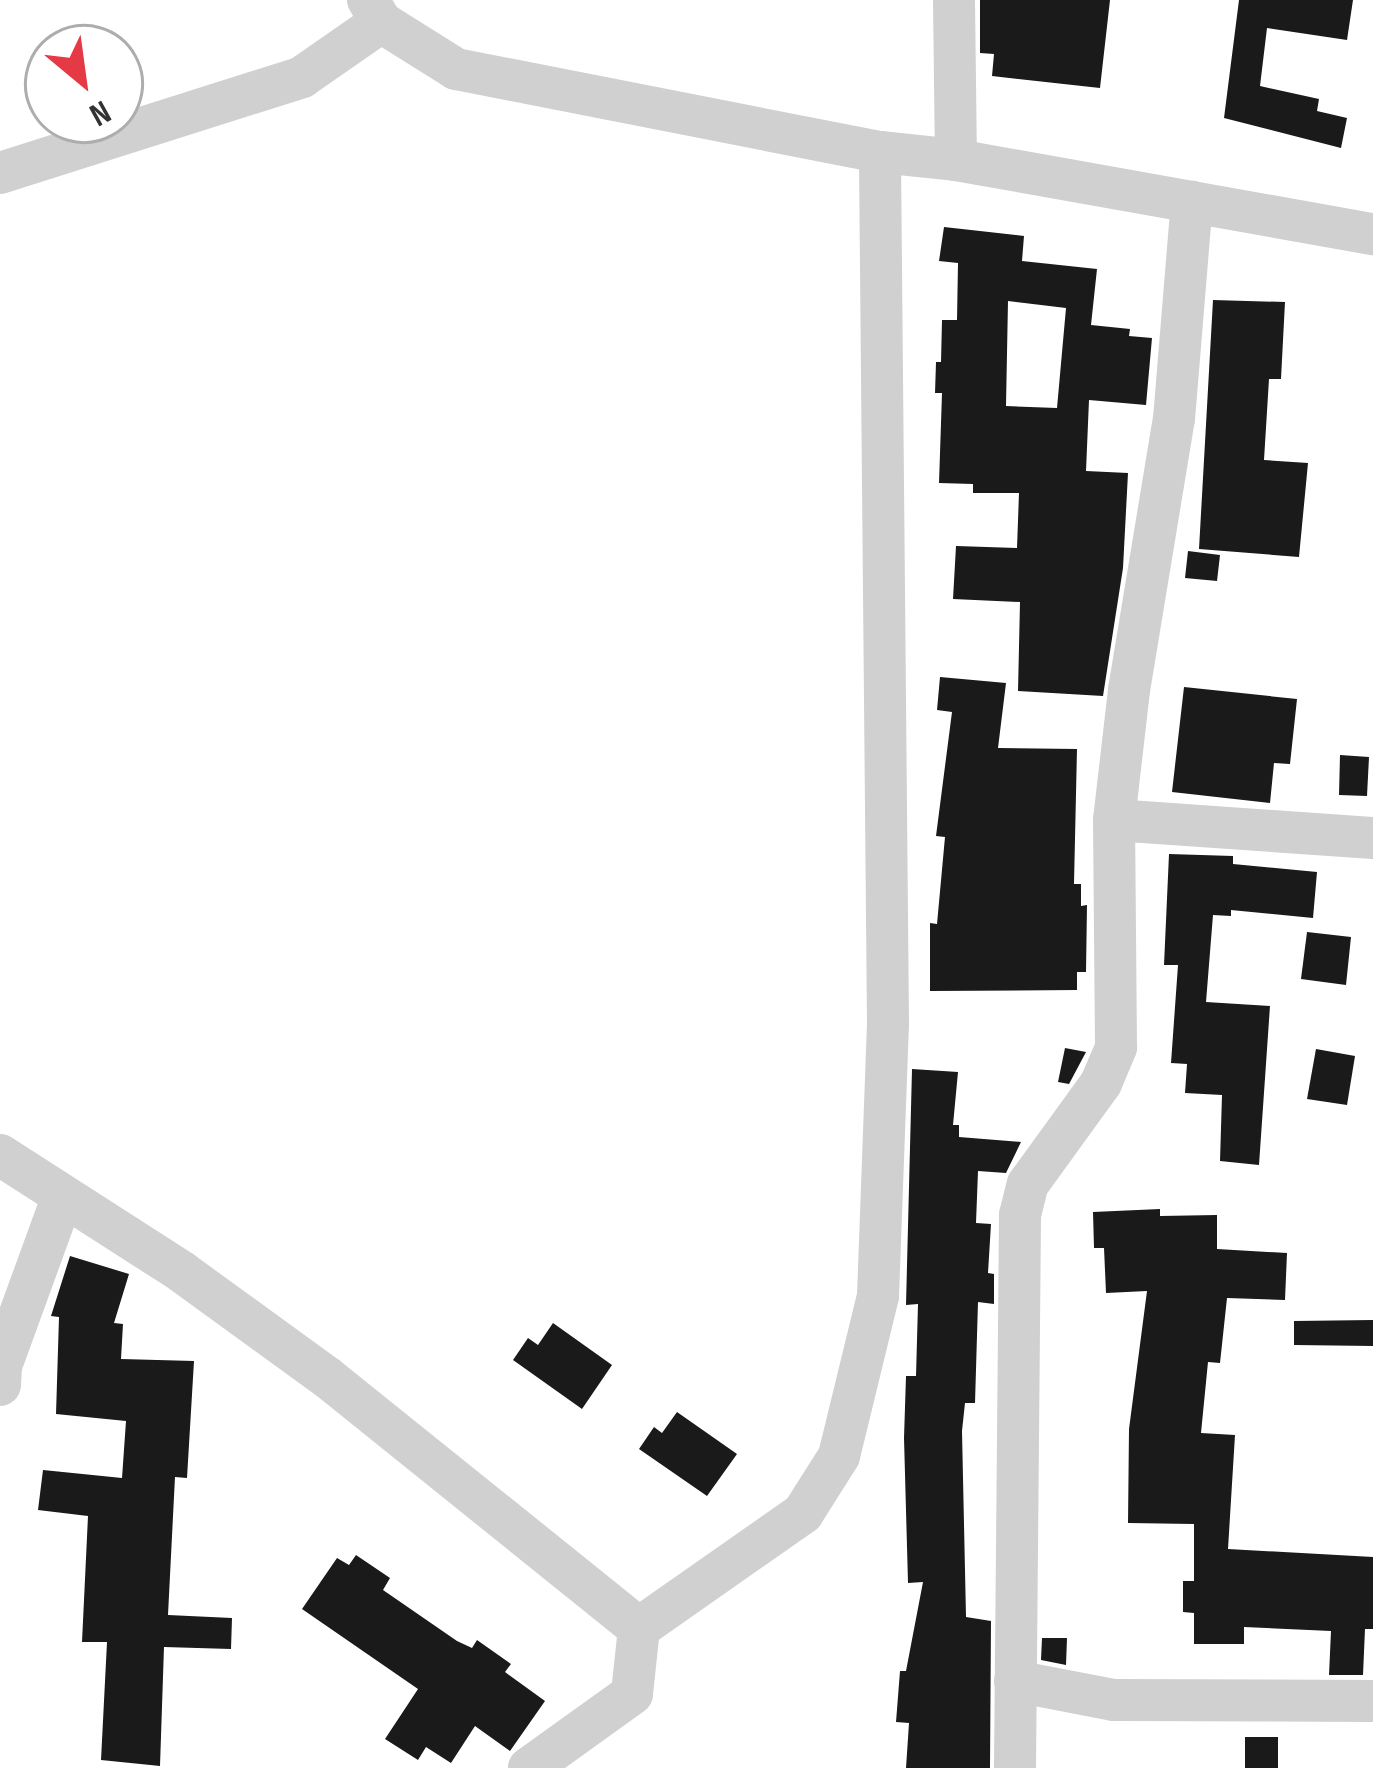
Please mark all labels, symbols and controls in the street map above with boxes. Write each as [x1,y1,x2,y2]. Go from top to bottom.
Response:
north arrow [24,24,144,144]
text: N [83,91,117,135]

